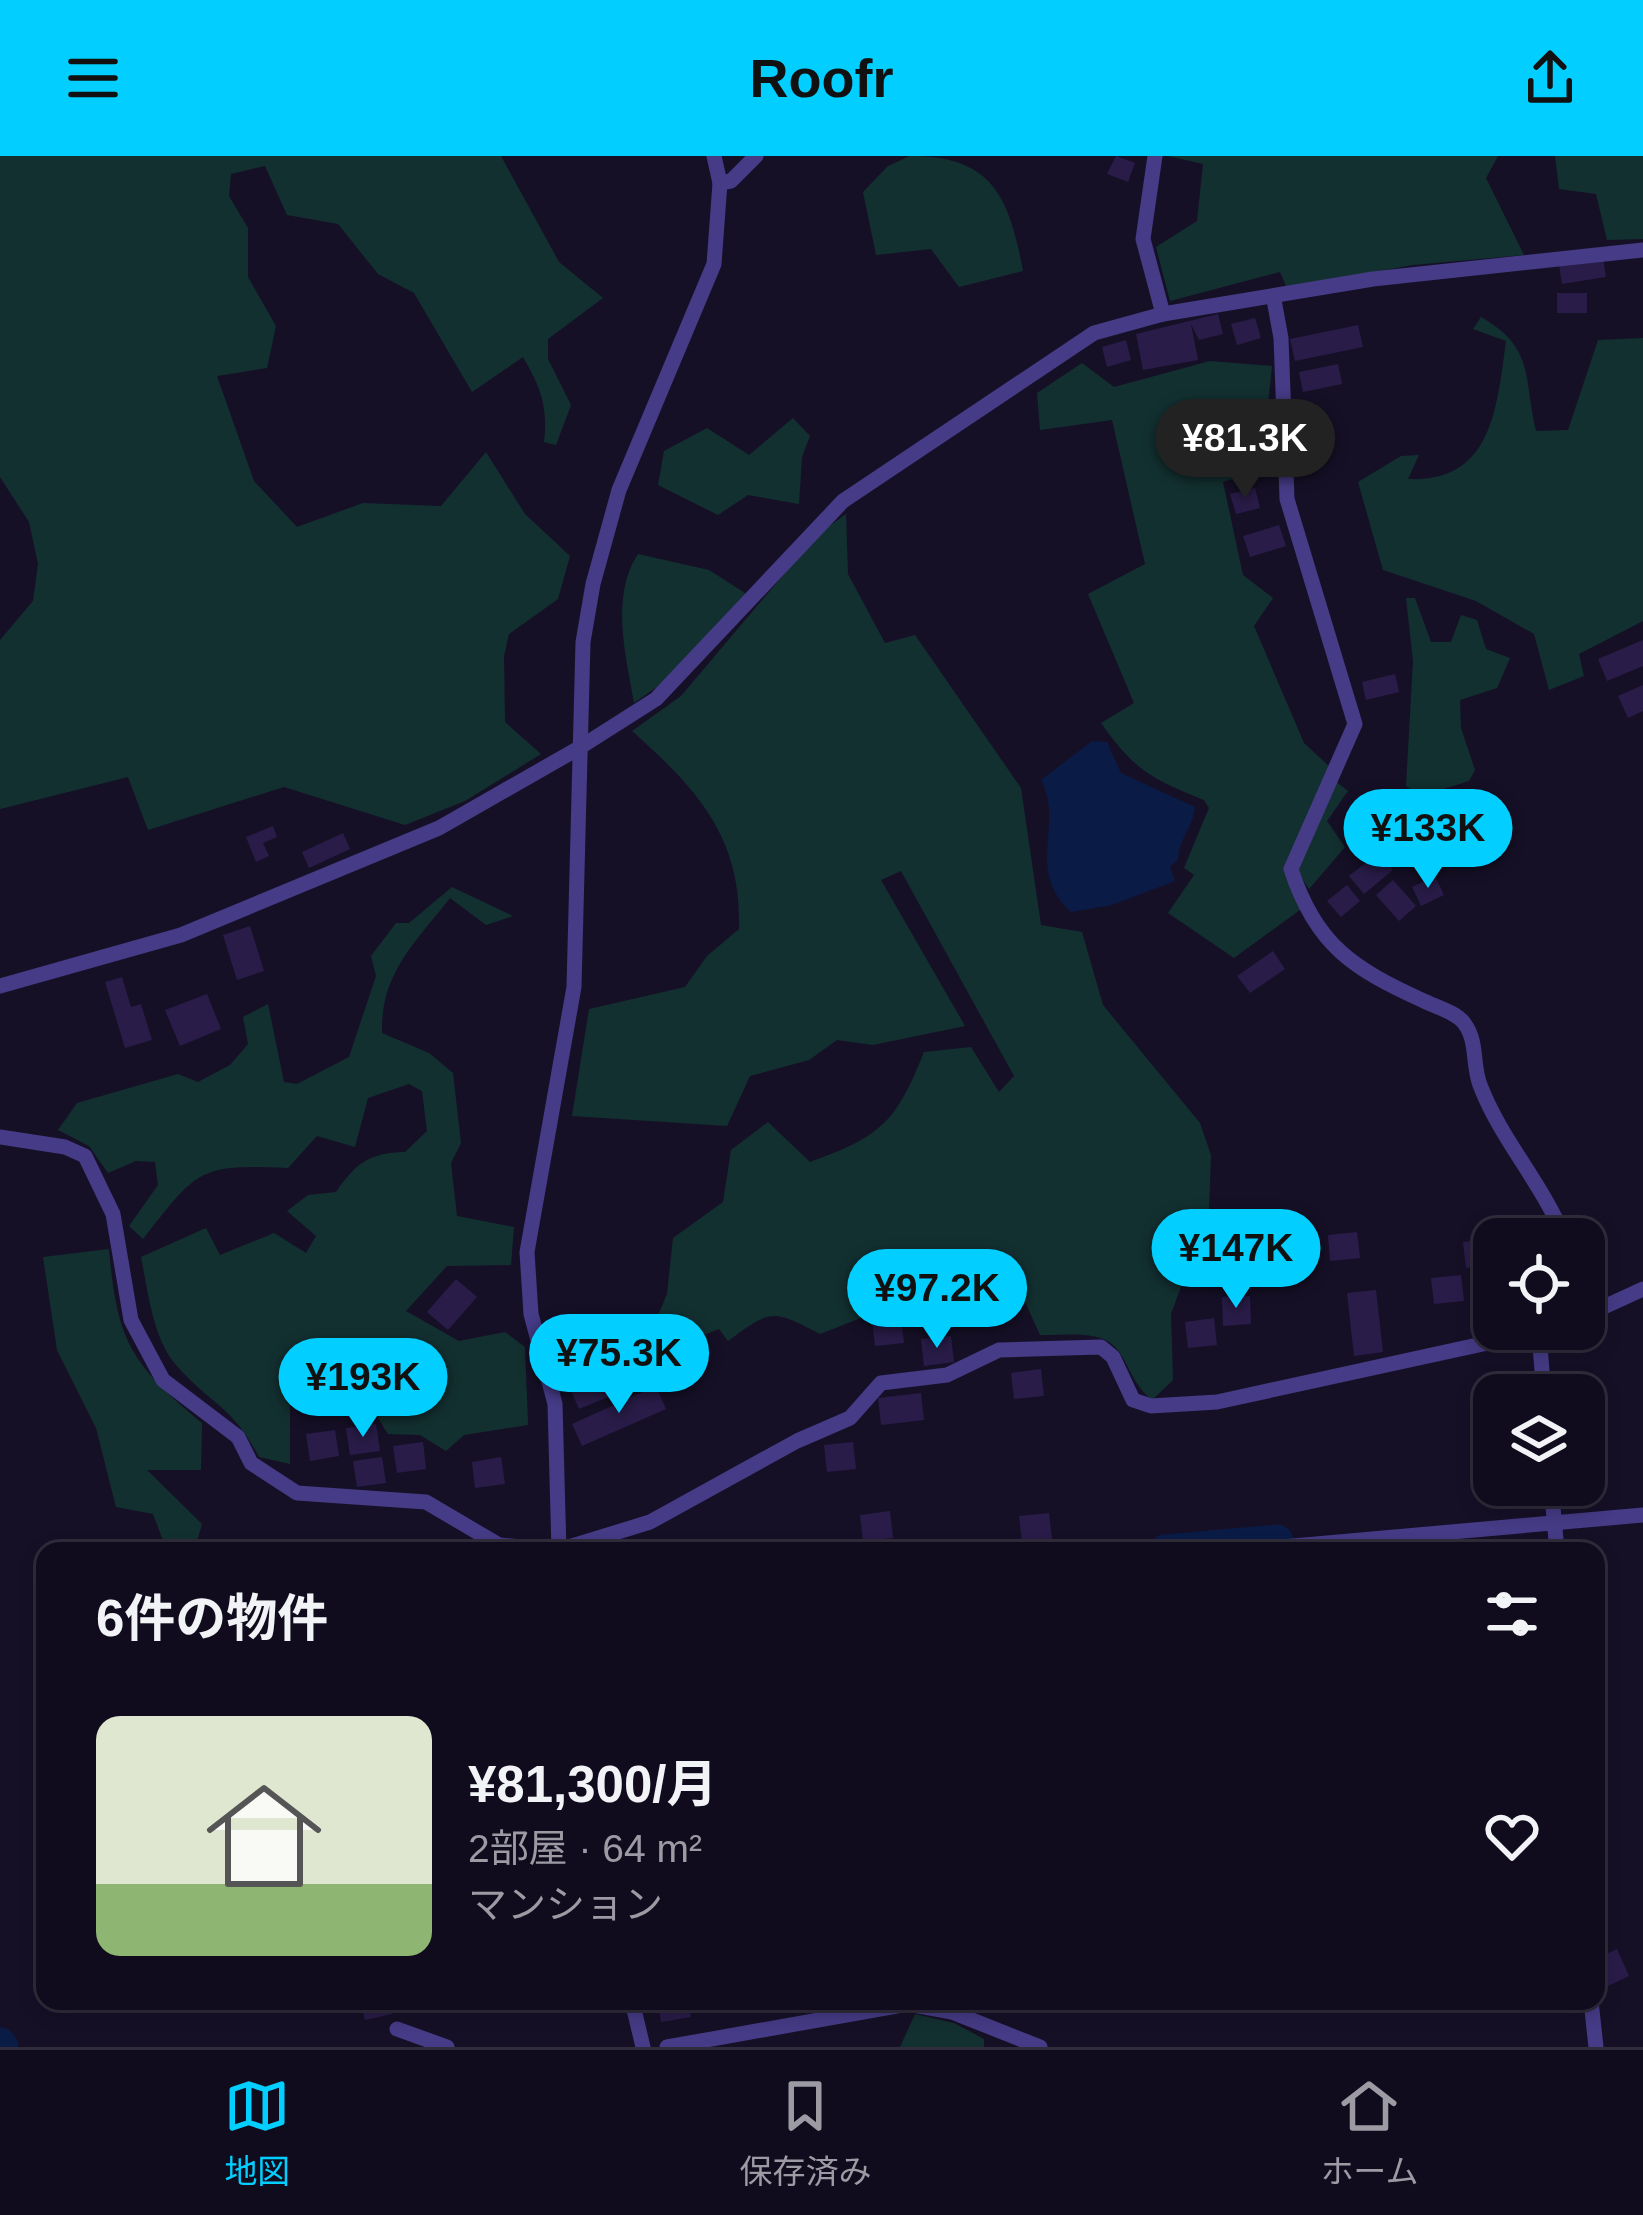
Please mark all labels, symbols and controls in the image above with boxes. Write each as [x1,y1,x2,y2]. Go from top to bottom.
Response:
icon: menu [60,45,126,111]
icon: share [1517,45,1583,111]
text: Roofr [750,48,893,108]
pin: ¥81.3K [1147,399,1343,501]
text: ¥81.3K [1182,416,1308,459]
pin: ¥133K [1344,789,1512,891]
text: ¥133K [1371,806,1485,849]
pin: ¥147K [1152,1209,1320,1311]
map controls [1473,1218,1605,1506]
button: locate [1473,1218,1605,1350]
text: ¥147K [1179,1226,1293,1269]
pin: ¥97.2K [839,1249,1035,1351]
text: ¥97.2K [874,1266,1000,1309]
pin: ¥75.3K [521,1314,717,1416]
text: ¥75.3K [556,1331,682,1374]
pin: ¥193K [279,1338,447,1440]
text: ¥193K [306,1355,420,1398]
button: layers [1473,1374,1605,1506]
icon: filters [1479,1581,1545,1647]
text: 6件の物件 [96,1590,328,1647]
text: ¥81,300/月 [468,1756,718,1813]
icon: home [192,1764,336,1908]
icon: heart [1479,1803,1545,1869]
text: 2部屋 · 64 m² [468,1827,702,1870]
text: マンション [468,1883,663,1926]
tab: 地図 [224,2073,290,2193]
tab: 保存済み [739,2073,871,2193]
tab: ホーム [1320,2073,1418,2193]

